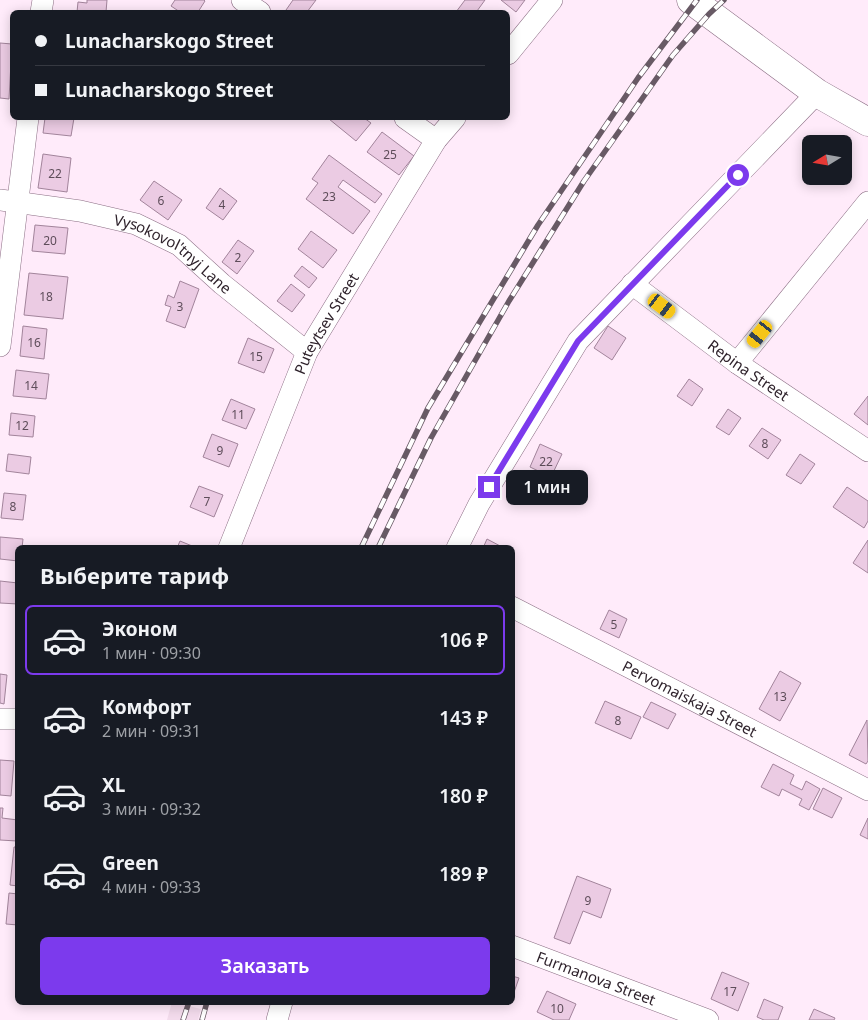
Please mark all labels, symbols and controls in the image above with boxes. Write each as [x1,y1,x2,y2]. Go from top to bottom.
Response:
text: Lunacharskogo Street [65,28,274,54]
text: Lunacharskogo Street [65,77,274,103]
north arrow [802,135,852,185]
map controls [802,135,852,185]
house number: 25 [383,146,397,163]
route start [727,164,749,186]
house number: 22 [48,165,62,182]
house number: 23 [322,188,336,205]
house number: 6 [158,192,165,209]
house number: 4 [219,196,226,213]
street label: Vysokovol'tnyj Lane [112,209,236,298]
house number: 20 [43,232,57,249]
house number: 2 [235,249,242,266]
street label: Puteytsev Street [289,269,363,377]
house number: 18 [39,288,53,305]
car [645,291,678,321]
house number: 3 [177,298,184,315]
car [744,318,775,350]
house number: 16 [27,334,41,351]
street label: Repina Street [704,335,794,406]
house number: 15 [249,348,263,365]
house number: 14 [24,377,38,394]
house number: 11 [231,406,245,423]
house number: 12 [15,417,29,434]
house number: 8 [762,435,769,452]
house number: 9 [217,442,224,459]
house number: 22 [539,453,553,470]
callout: 1 мин [506,470,589,504]
route end [478,476,500,498]
text: 1 мин [524,476,571,498]
house number: 7 [204,493,211,510]
house number: 8 [10,498,17,515]
text: Выберите тариф [40,560,229,590]
text: Эконом [102,616,178,642]
house number: 5 [611,616,618,633]
icon: car [42,618,87,663]
text: 106 ₽ [439,627,488,653]
text: 1 мин · 09:30 [102,642,201,664]
street label: Pervomaiskaja Street [619,656,761,742]
house number: 13 [773,688,787,705]
text: Комфорт [102,694,191,720]
icon: car [42,696,87,741]
text: 143 ₽ [439,705,488,731]
house number: 8 [615,712,622,729]
text: 2 мин · 09:31 [102,720,201,742]
text: XL [102,772,125,798]
icon: car [42,774,87,819]
text: 180 ₽ [439,783,488,809]
text: 3 мин · 09:32 [102,798,201,820]
text: Green [102,850,159,876]
icon: car [42,852,87,897]
text: 189 ₽ [439,861,488,887]
text: 4 мин · 09:33 [102,876,201,898]
house number: 9 [585,892,592,909]
button: Заказать [40,937,490,995]
street label: Furmanova Street [534,946,659,1010]
house number: 17 [723,983,737,1000]
house number: 10 [550,1000,564,1017]

